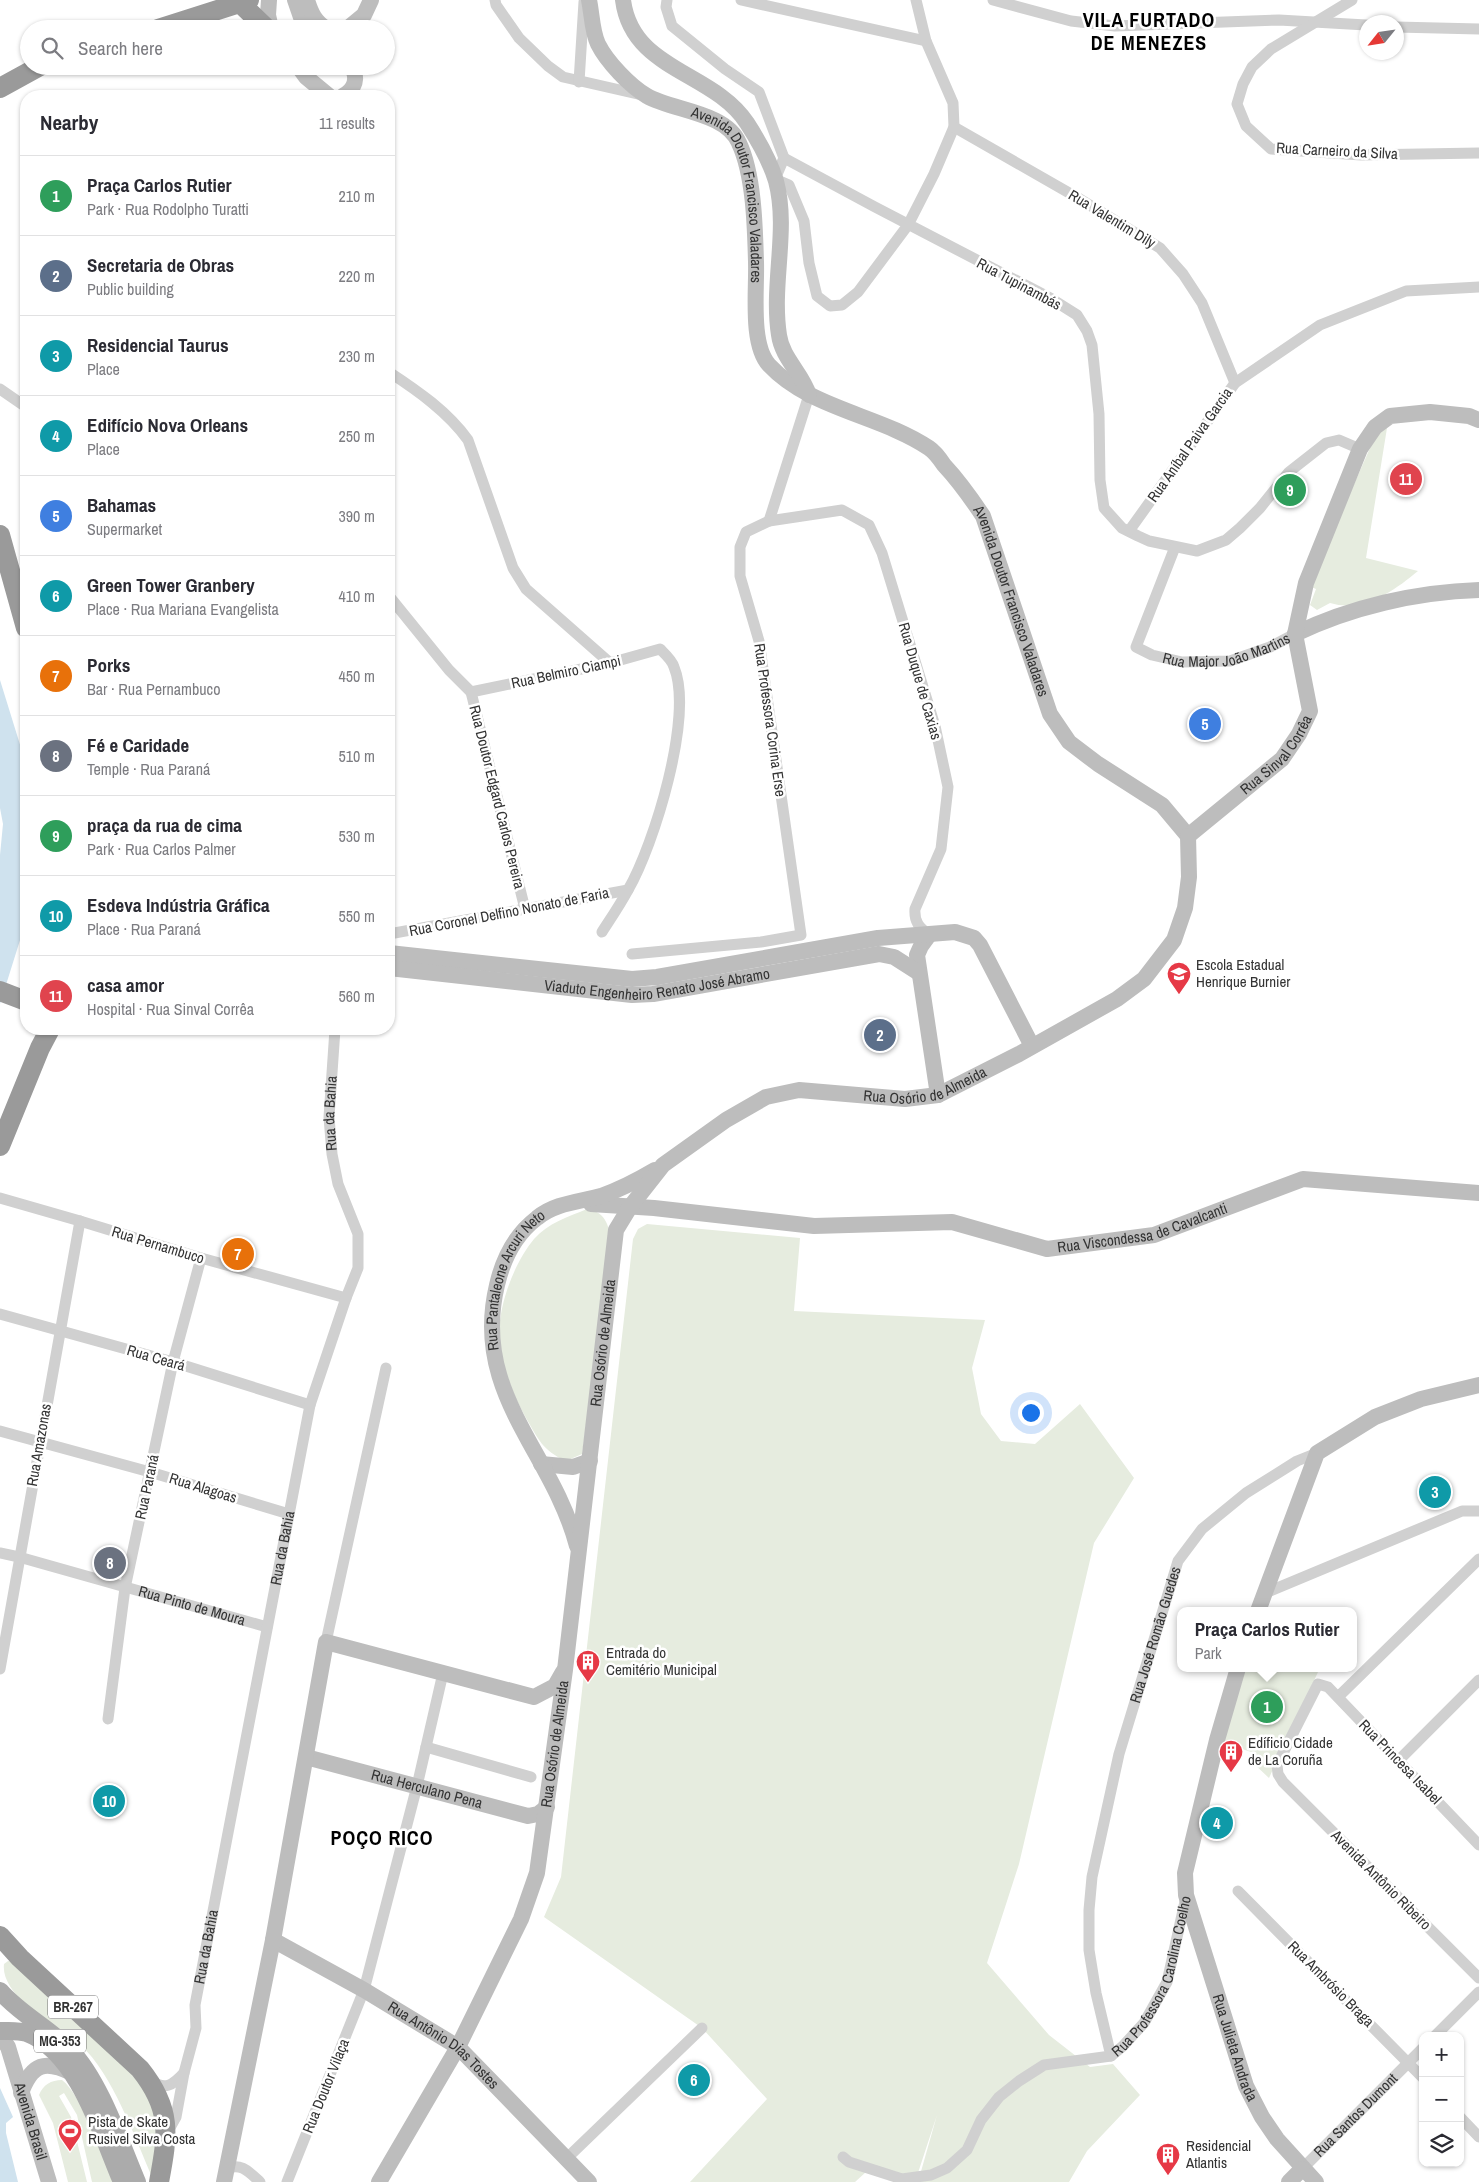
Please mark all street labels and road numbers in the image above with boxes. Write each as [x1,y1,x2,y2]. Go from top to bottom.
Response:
street label: Avenida Doutor Francisco Valadares [688,101,767,283]
street label: Rua Carneiro da Silva [1276,137,1398,164]
street label: Rua Valentim Dily [1065,184,1160,253]
street label: Rua Tupinambás [973,252,1065,315]
street label: Rua Aníbal Paiva Garcia [1142,383,1237,506]
street label: Avenida Doutor Francisco Valadares [968,500,1054,699]
street label: Rua Duque de Caxias [894,620,947,742]
street label: Rua Major João Martins [1161,627,1293,672]
street label: Rua Professora Corina Erse [749,642,792,798]
street label: Rua Belmiro Ciampi [509,650,623,693]
street label: Rua Doutor Edgard Carlos Pereira [464,703,531,891]
street label: Rua Sinval Corrêa [1235,711,1317,799]
street label: Rua Coronel Delfino Nonato de Faria [407,882,611,941]
street label: Viaduto Engenheiro Renato José Abramo [543,963,771,1005]
street label: Rua Osório de Almeida [863,1061,990,1109]
street label: Rua da Bahia [318,1075,342,1152]
street label: Rua Viscondessa de Cavalcanti [1056,1197,1230,1258]
street label: Rua Pantaleone Arcuri Neto [481,1204,549,1352]
street label: Rua Pernambuco [109,1220,207,1269]
street label: Rua Osório de Almeida [585,1278,620,1408]
street label: Rua Ceará [125,1339,188,1376]
street label: Rua Amazonas [21,1402,56,1488]
street label: Rua Paraná [129,1452,164,1521]
street label: Rua Alagoas [167,1467,240,1508]
street label: Rua da Bahia [265,1509,300,1587]
street label: Rua José Romão Guedes [1124,1564,1186,1705]
street label: Rua Pinto de Moura [136,1580,248,1630]
street label: Rua Osório de Almeida [535,1679,573,1809]
street label: Rua Princesa Isabel [1354,1715,1446,1809]
street label: Rua Herculano Pena [369,1764,485,1813]
street label: Avenida Antônio Ribeiro [1326,1824,1436,1934]
street label: Rua Professora Carolina Coelho [1107,1894,1196,2061]
street label: Rua da Bahia [188,1908,223,1986]
street label: Rua Ambrósio Braga [1284,1936,1379,2032]
street label: Rua Julieta Andrada [1208,1991,1263,2105]
road number: BR-267 [48,1995,98,2018]
street label: Rua Antônio Dias Tostes [384,1996,504,2093]
road number: MG-353 [34,2030,86,2052]
street label: Rua Doutor Vilaça [297,2035,354,2136]
street label: Rua Santos Dumont [1309,2068,1402,2162]
street label: Avenida Brasil [9,2079,53,2162]

